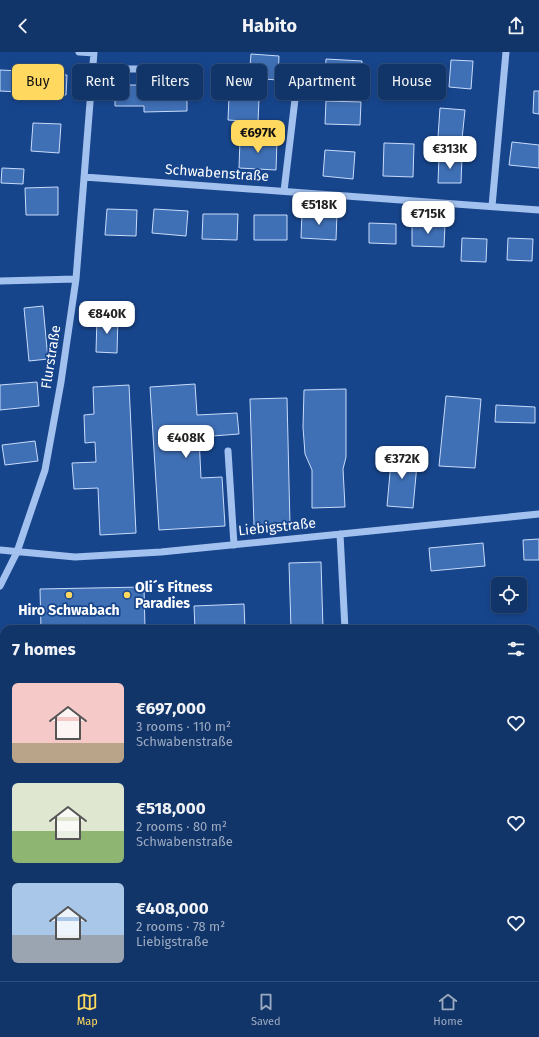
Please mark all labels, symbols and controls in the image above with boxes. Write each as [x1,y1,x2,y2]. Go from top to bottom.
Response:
icon: back [12,15,34,37]
text: Habito [242,15,297,37]
icon: share [505,15,527,37]
chip: Buy [12,64,64,100]
chip: Rent [72,64,129,100]
chip: Filters [137,64,203,100]
chip: New [211,64,267,100]
chip: Apartment [275,64,370,100]
chip: House [378,64,446,100]
pin: €697K [230,120,286,154]
text: €697K [240,125,276,140]
pin: €313K [422,136,478,170]
text: €313K [432,141,468,156]
street label: Schwabenstraße [164,161,270,185]
pin: €518K [291,192,347,226]
text: €518K [301,197,337,212]
pin: €715K [400,201,456,235]
text: €715K [411,206,445,221]
pin: €840K [79,301,135,335]
text: €840K [88,306,126,321]
street label: Flurstraße [38,324,64,390]
pin: €408K [158,425,214,459]
text: €408K [167,430,205,445]
pin: €372K [374,446,430,480]
text: €372K [384,451,420,466]
street label: Liebigstraße [237,514,317,540]
map controls [491,577,527,613]
button: locate [491,577,527,613]
place label: Oli´s Fitness Paradies [135,579,213,612]
marker: Hiro Schwabach [64,590,74,600]
marker: Oli´s Fitness Paradies [122,590,132,600]
place label: Hiro Schwabach [18,602,120,619]
icon: filters [505,638,527,660]
text: 7 homes [12,639,76,660]
text: €697,000 [136,698,206,719]
icon: home [44,699,92,747]
icon: heart [505,712,527,734]
text: 3 rooms · 110 m² [136,719,231,734]
text: Schwabenstraße [136,734,233,749]
text: €518,000 [136,798,206,819]
icon: home [44,799,92,847]
icon: heart [505,812,527,834]
text: 2 rooms · 80 m² [136,819,227,834]
text: Schwabenstraße [136,834,233,849]
text: €408,000 [136,898,209,919]
icon: home [44,899,92,947]
icon: heart [505,912,527,934]
text: 2 rooms · 78 m² [136,919,225,934]
text: Liebigstraße [136,934,208,949]
tab: Map [76,991,98,1028]
tab: Saved [251,991,281,1028]
tab: Home [433,991,463,1028]

